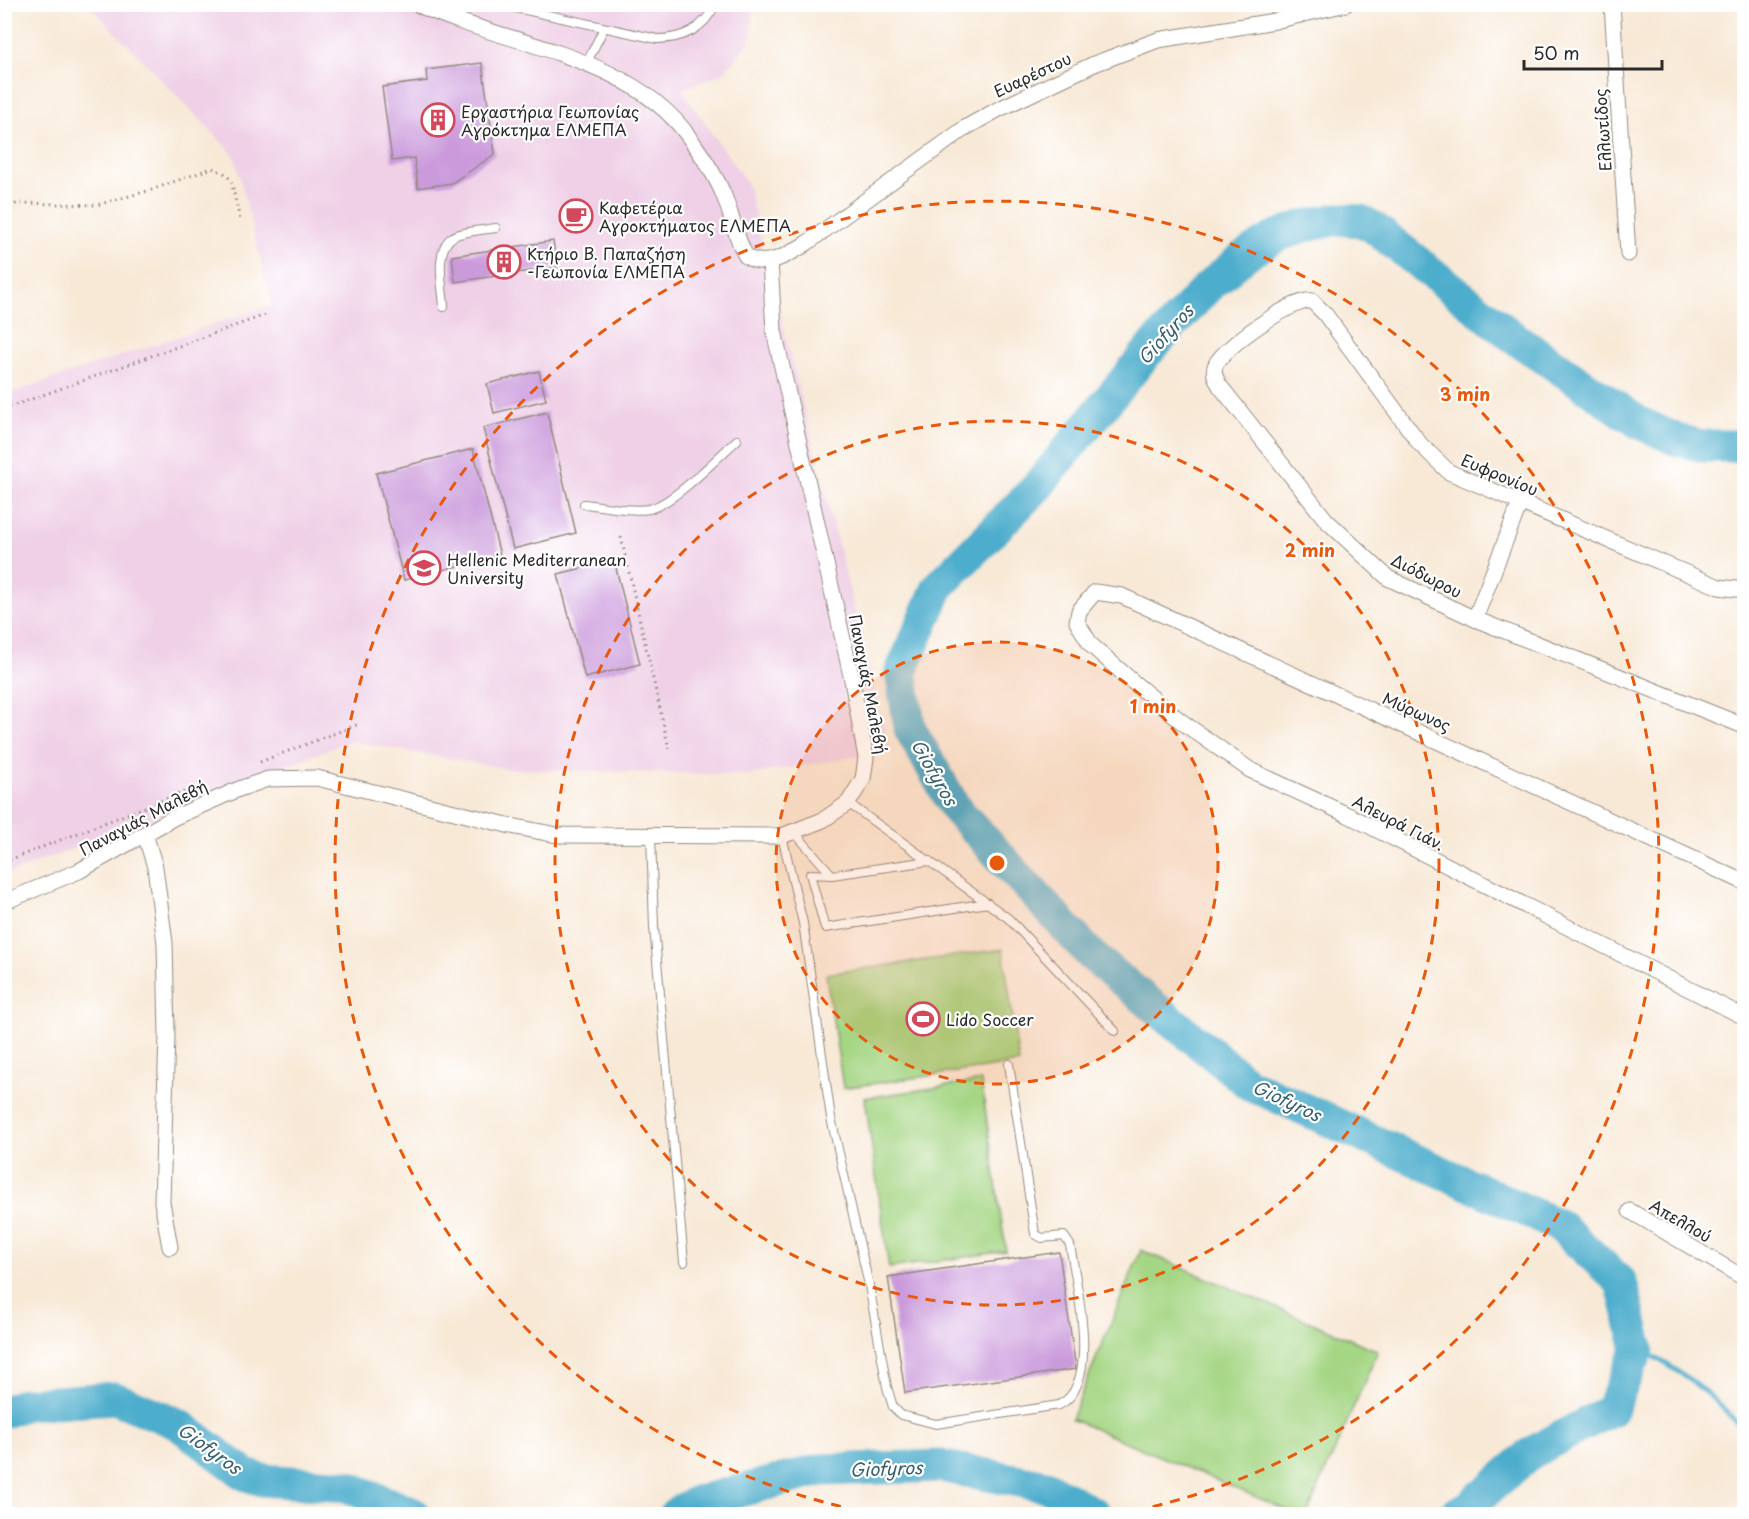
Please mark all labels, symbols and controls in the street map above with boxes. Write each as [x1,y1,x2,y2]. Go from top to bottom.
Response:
scale bar [1524,33,1662,71]
text: 50 m [1533,39,1580,66]
street label: Ευαρέστου [989,46,1075,102]
street label: Ελλωτίδος [1587,88,1617,172]
place label: Εργαστήρια Γεωπονίας Αγρόκτημα ΕΛΜΕΠΑ [461,99,639,141]
building icon: Εργαστήρια Γεωπονίας Αγρόκτημα ΕΛΜΕΠΑ [420,102,456,138]
place label: Καφετέρια Αγροκτήματος ΕΛΜΕΠΑ [599,195,791,237]
cafe icon: Καφετέρια Αγροκτήματος ΕΛΜΕΠΑ [558,198,594,234]
place label: Κτήριο Β. Παπαζήση -Γεωπονία ΕΛΜΕΠΑ [527,241,686,283]
building icon: Κτήριο Β. Παπαζήση -Γεωπονία ΕΛΜΕΠΑ [486,244,522,280]
water label: Giofyros [1131,297,1200,370]
text: 3 min [1440,380,1490,407]
street label: Ευφρονίου [1458,447,1542,501]
text: 2 min [1285,536,1335,563]
place label: Hellenic Mediterranean University [447,547,627,589]
street label: Διόδωρου [1388,547,1466,603]
school or university icon: Hellenic Mediterranean University [406,550,442,586]
street label: Παναγιάς Μαλεβή [844,612,894,756]
street label: Μύρωνος [1379,685,1455,737]
text: 1 min [1130,692,1176,719]
water label: Giofyros [905,734,966,812]
street label: Παναγιάς Μαλεβή [75,773,211,861]
street label: Αλευρά Γιάν. [1349,788,1449,856]
centre of rings [987,853,1007,873]
sports icon: Lido Soccer [905,1001,941,1037]
place label: Lido Soccer [946,1007,1034,1031]
water label: Giofyros [1248,1072,1327,1128]
street label: Απελλού [1646,1193,1716,1247]
water label: Giofyros [173,1416,249,1481]
water label: Giofyros [849,1453,924,1483]

